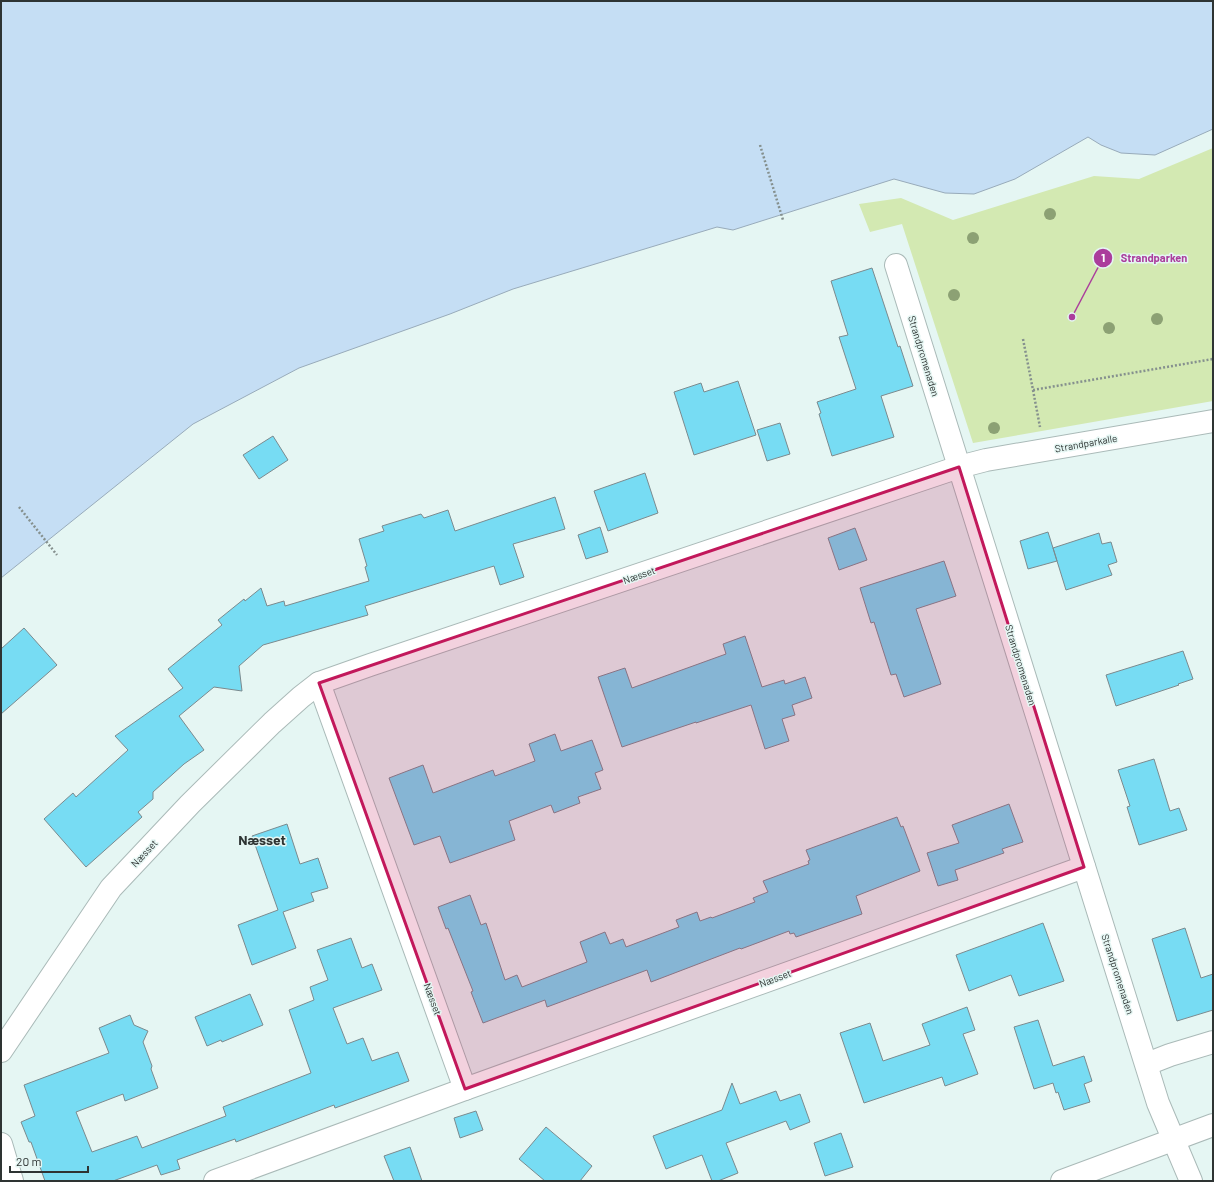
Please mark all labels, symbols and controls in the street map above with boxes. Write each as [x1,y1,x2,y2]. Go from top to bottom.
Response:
callout: Strandparken [1093,246,1195,269]
text: 1 [1101,250,1105,264]
text: Strandparken [1121,251,1187,264]
street label: Strandpromenaden [906,314,942,398]
street label: Strandparkalle [1054,432,1118,454]
street label: Næsset [621,564,657,586]
street label: Strandpromenaden [1003,623,1039,707]
district label: Næsset [238,831,286,848]
street label: Næsset [128,836,160,869]
street label: Strandpromenaden [1099,932,1137,1016]
street label: Næsset [757,967,793,989]
street label: Næsset [422,981,444,1017]
scale bar [10,1148,88,1174]
text: 20 m [16,1154,42,1168]

